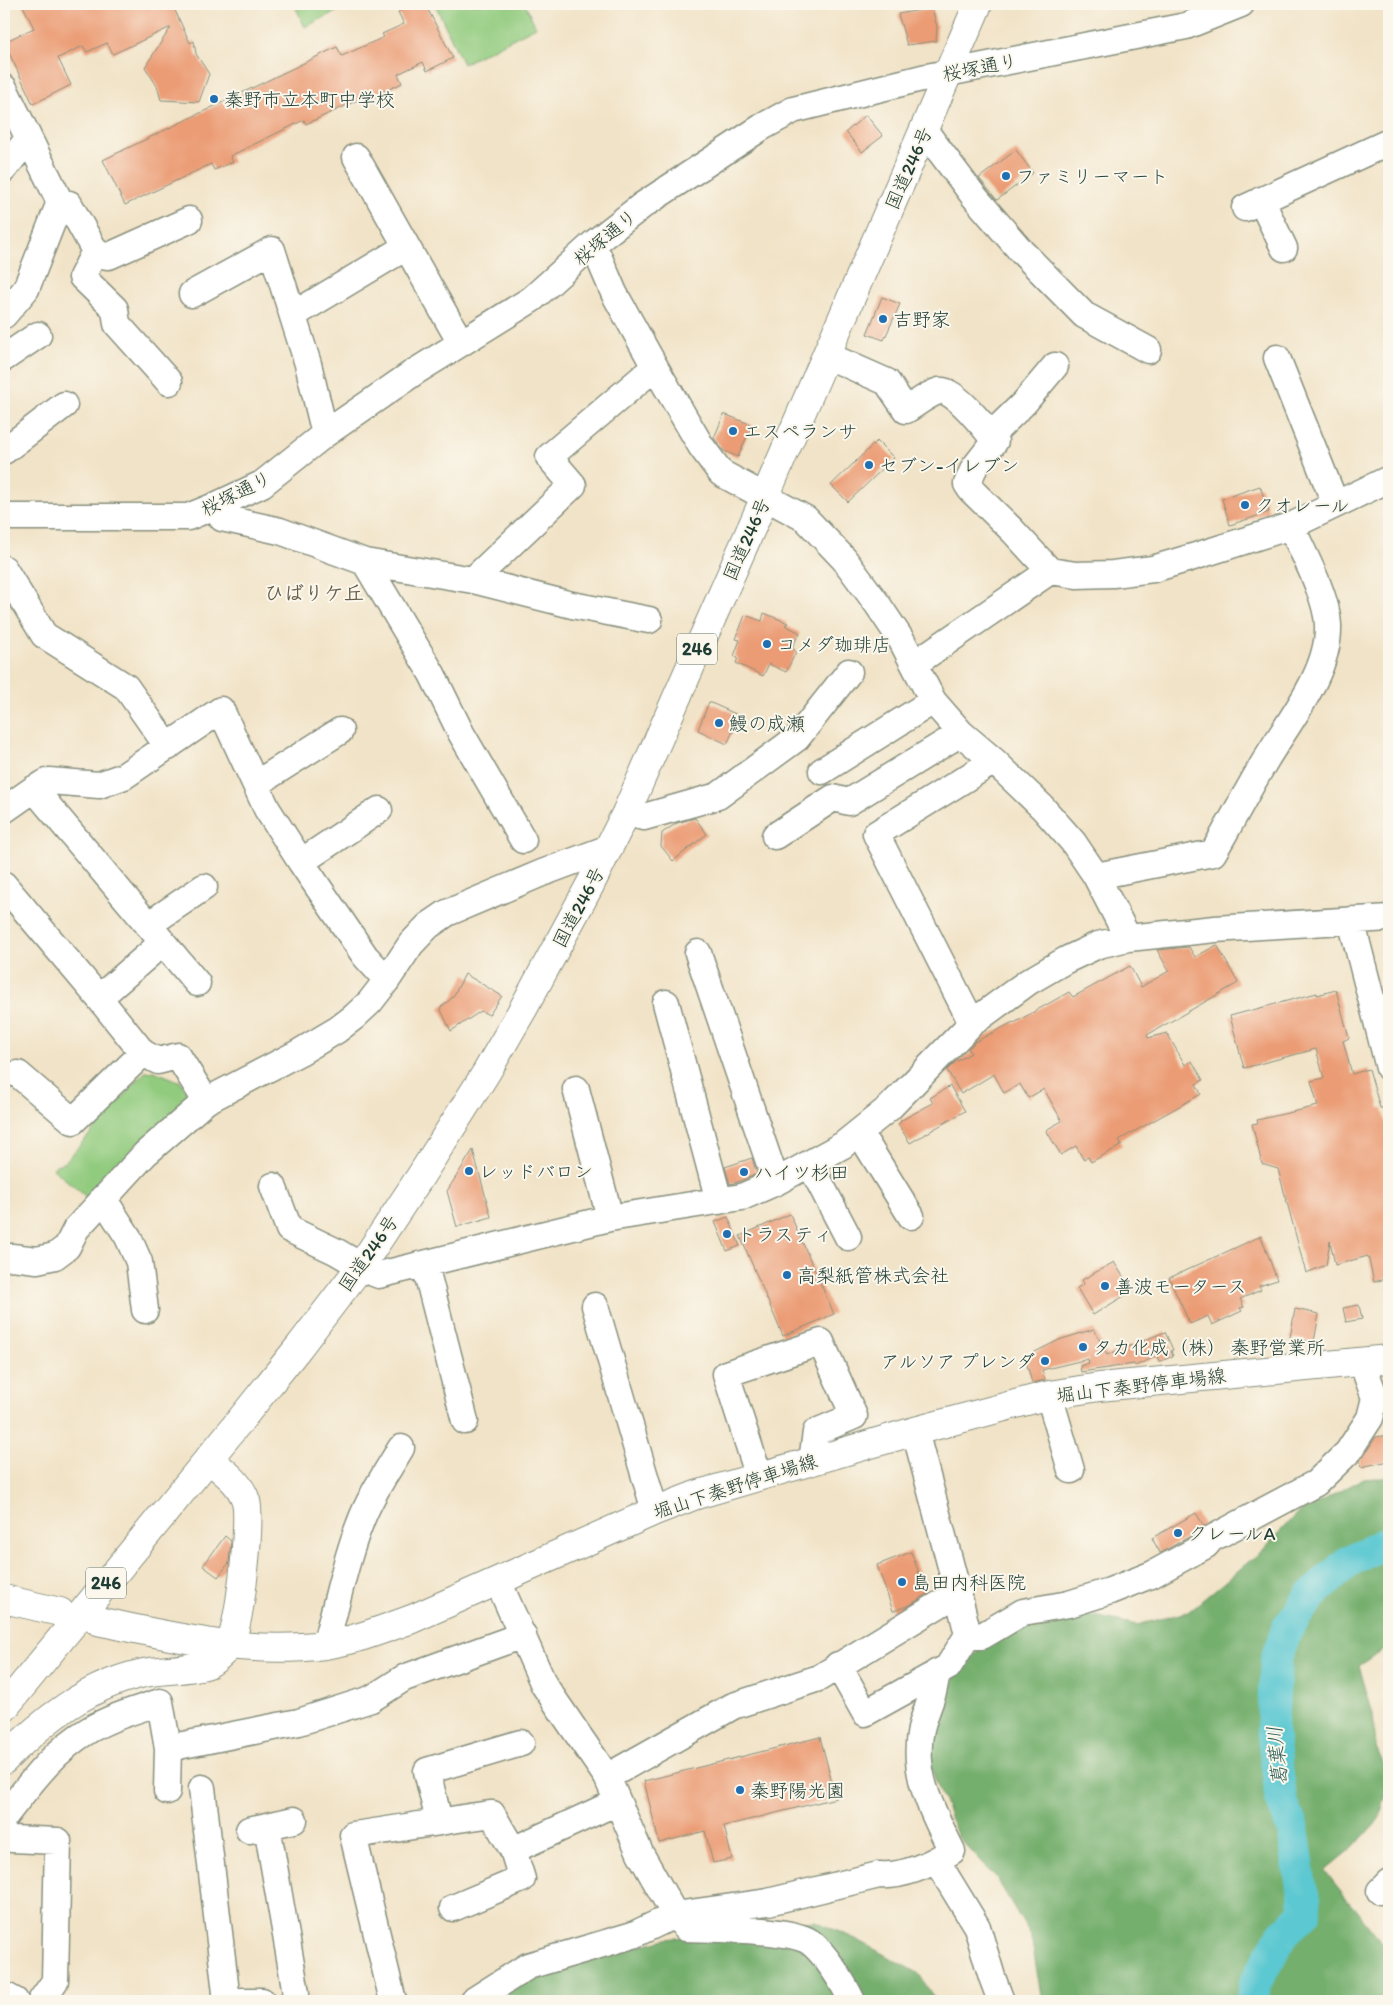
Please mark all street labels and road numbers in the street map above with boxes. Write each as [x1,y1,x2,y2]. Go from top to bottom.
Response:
street label: 桜塚通り [941,49,1020,86]
street label: 国道246号 [880,123,937,213]
street label: 桜塚通り [569,204,642,271]
street label: 桜塚通り [197,466,275,521]
street label: 国道246号 [718,494,775,584]
road number: 246 [677,634,717,664]
street label: 国道246号 [548,863,609,952]
street label: 国道246号 [334,1210,403,1296]
street label: 堀山下秦野停車場線 [1055,1364,1227,1407]
street label: 堀山下秦野停車場線 [650,1449,820,1524]
road number: 246 [86,1568,126,1599]

